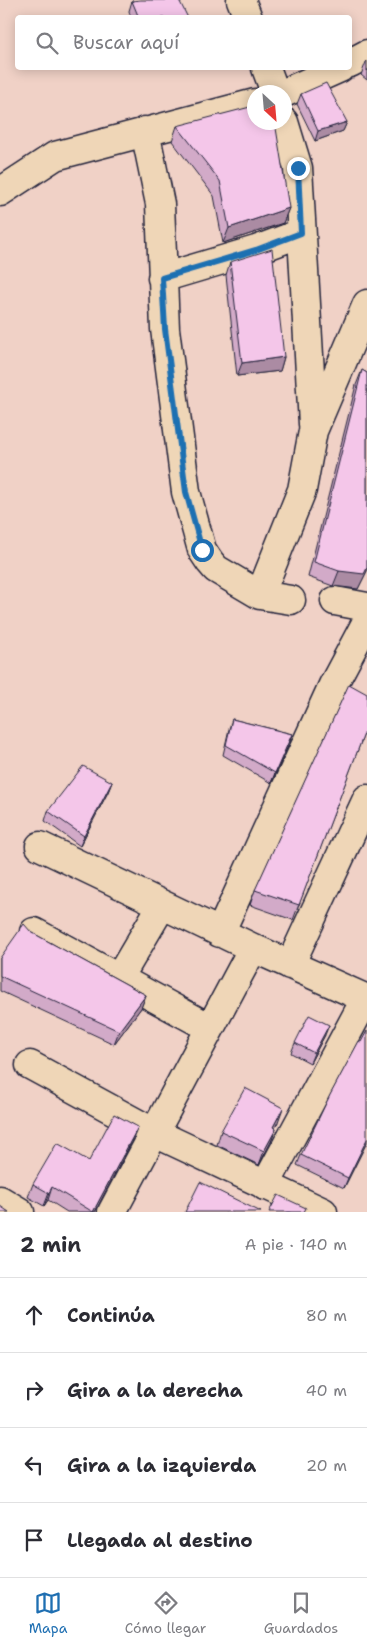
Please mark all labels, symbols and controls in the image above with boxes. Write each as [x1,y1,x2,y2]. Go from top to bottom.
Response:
search box [15,15,352,70]
icon: search [33,29,61,57]
text: Buscar aquí [73,30,179,55]
north arrow [247,85,292,130]
route end [287,157,310,180]
route start [191,539,214,562]
text: 2 min [20,1231,81,1259]
text: A pie · 140 m [245,1234,347,1255]
icon: ahead [20,1301,48,1329]
text: Continúa [67,1303,155,1328]
text: 80 m [306,1305,347,1326]
icon: right [20,1376,48,1404]
text: Gira a la derecha [67,1378,243,1403]
text: 40 m [305,1380,347,1401]
icon: left [20,1451,48,1479]
text: Gira a la izquierda [67,1453,256,1478]
text: 20 m [306,1455,347,1476]
icon: arrive [20,1526,48,1554]
text: Llegada al destino [67,1528,253,1553]
tab: Mapa [29,1589,67,1637]
tab: Cómo llegar [125,1589,206,1637]
tab: Guardados [264,1589,338,1637]

